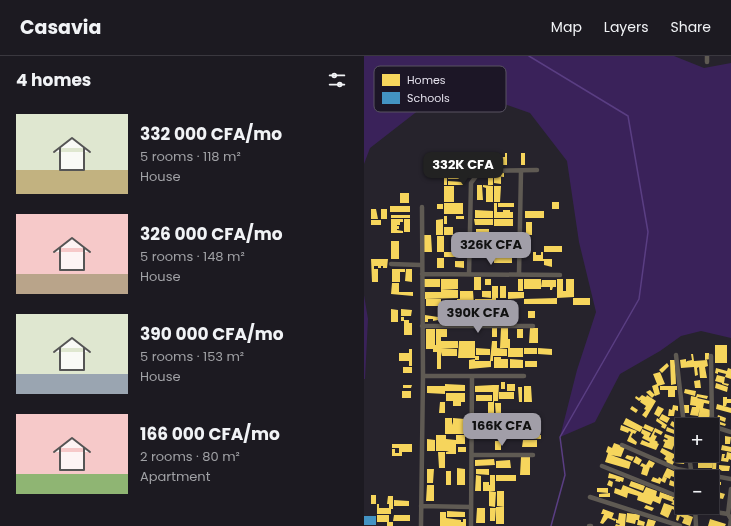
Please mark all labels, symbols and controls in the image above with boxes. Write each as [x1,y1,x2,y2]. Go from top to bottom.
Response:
text: Casavia [20,14,101,41]
text: Map [551,17,582,37]
text: Layers [604,17,648,37]
text: Share [670,17,711,37]
legend [374,66,506,112]
text: 4 homes [16,68,91,92]
icon: filters [326,69,348,91]
text: Homes [407,72,446,88]
text: Schools [407,90,450,106]
text: 332 000 CFA/mo [140,122,282,146]
icon: home [48,130,96,178]
text: 5 rooms · 118 m² [140,147,241,166]
pin: 332K CFA [422,152,504,186]
text: 332K CFA [432,155,494,174]
text: House [140,167,180,186]
text: 326 000 CFA/mo [140,222,283,246]
icon: home [48,230,96,278]
pin: 326K CFA [450,232,532,266]
text: 326K CFA [460,235,522,254]
text: 5 rooms · 148 m² [140,247,245,266]
text: House [140,267,180,286]
pin: 390K CFA [437,300,519,334]
text: 390K CFA [447,303,509,322]
text: 390 000 CFA/mo [140,322,284,346]
icon: home [48,330,96,378]
text: 5 rooms · 153 m² [140,347,244,366]
text: House [140,367,180,386]
pin: 166K CFA [461,413,543,447]
text: 166K CFA [472,416,532,435]
map controls [675,418,719,514]
button: + [675,418,719,462]
text: 166 000 CFA/mo [140,422,280,446]
icon: home [48,430,96,478]
text: 2 rooms · 80 m² [140,447,240,466]
text: Apartment [140,467,210,486]
button: − [675,470,719,514]

